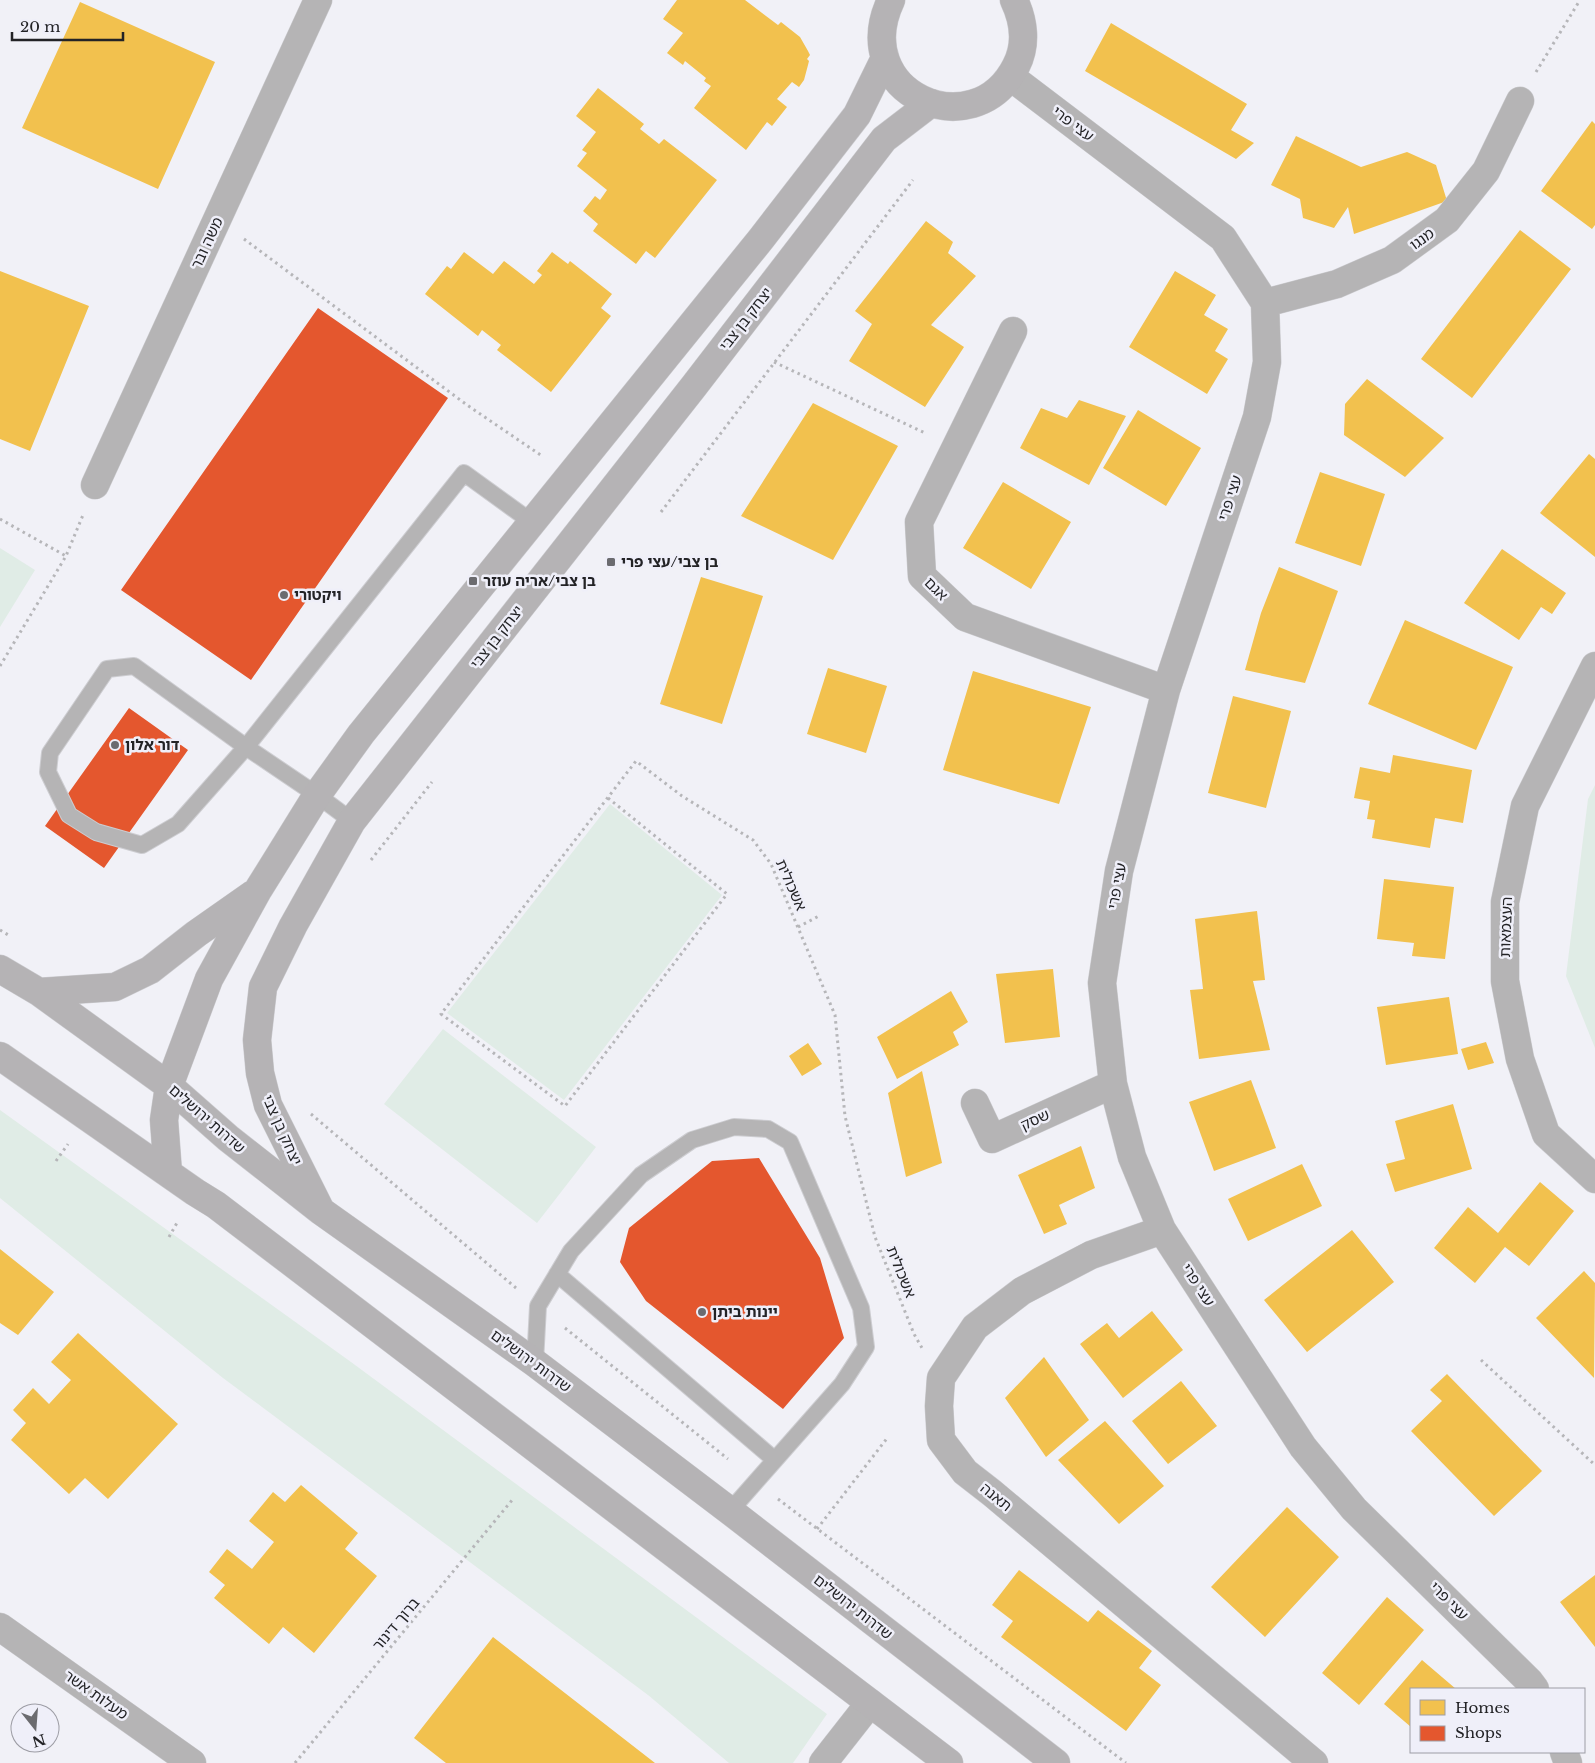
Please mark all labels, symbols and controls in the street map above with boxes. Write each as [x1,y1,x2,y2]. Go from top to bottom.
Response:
scale bar [12,10,124,42]
text: 20 m [20,17,60,36]
street label: עצי פרי [1049,102,1098,145]
street label: משה ובר [186,214,227,272]
street label: מנגו [1406,223,1438,254]
street label: יצחק בן צבי [715,283,776,354]
street label: עצי פרי [1213,472,1246,523]
place label: בן צבי/עצי פרי [621,552,719,571]
marker: בן צבי/עצי פרי [605,556,617,568]
place label: בן צבי/אריה עוזר [483,571,596,590]
street label: אגם [921,573,952,604]
marker: בן צבי/אריה עוזר [467,575,479,587]
place label: ויקטורי [294,585,342,604]
marker: ויקטורי [278,589,290,601]
street label: יצחק בן צבי [466,601,527,672]
place label: דור אלון [125,735,180,754]
marker: דור אלון [109,739,121,751]
street label: אשכולית [772,856,811,913]
street label: עצי פרי [1103,861,1130,911]
street label: העצמאות [1495,896,1516,958]
street label: שדרות ירושלים [165,1080,249,1157]
street label: יצחק בן צבי [258,1092,306,1168]
street label: שסק [1017,1105,1052,1134]
street label: אשכולית [882,1243,920,1301]
street label: עצי פרי [1178,1260,1219,1310]
place label: יינות ביתן [712,1302,778,1321]
marker: יינות ביתן [696,1306,708,1318]
street label: שדרות ירושלים [487,1325,575,1396]
street label: תאנה [977,1478,1016,1515]
street label: שדרות ירושלים [810,1570,897,1643]
street label: עצי פרי [1426,1577,1473,1624]
street label: ברוך דינור [368,1593,424,1654]
street label: מעלות אשר [61,1666,132,1724]
legend [1410,1688,1585,1753]
text: Homes [1455,1698,1510,1717]
north arrow [10,1703,60,1753]
text: Shops [1455,1723,1502,1742]
text: N [30,1730,48,1751]

